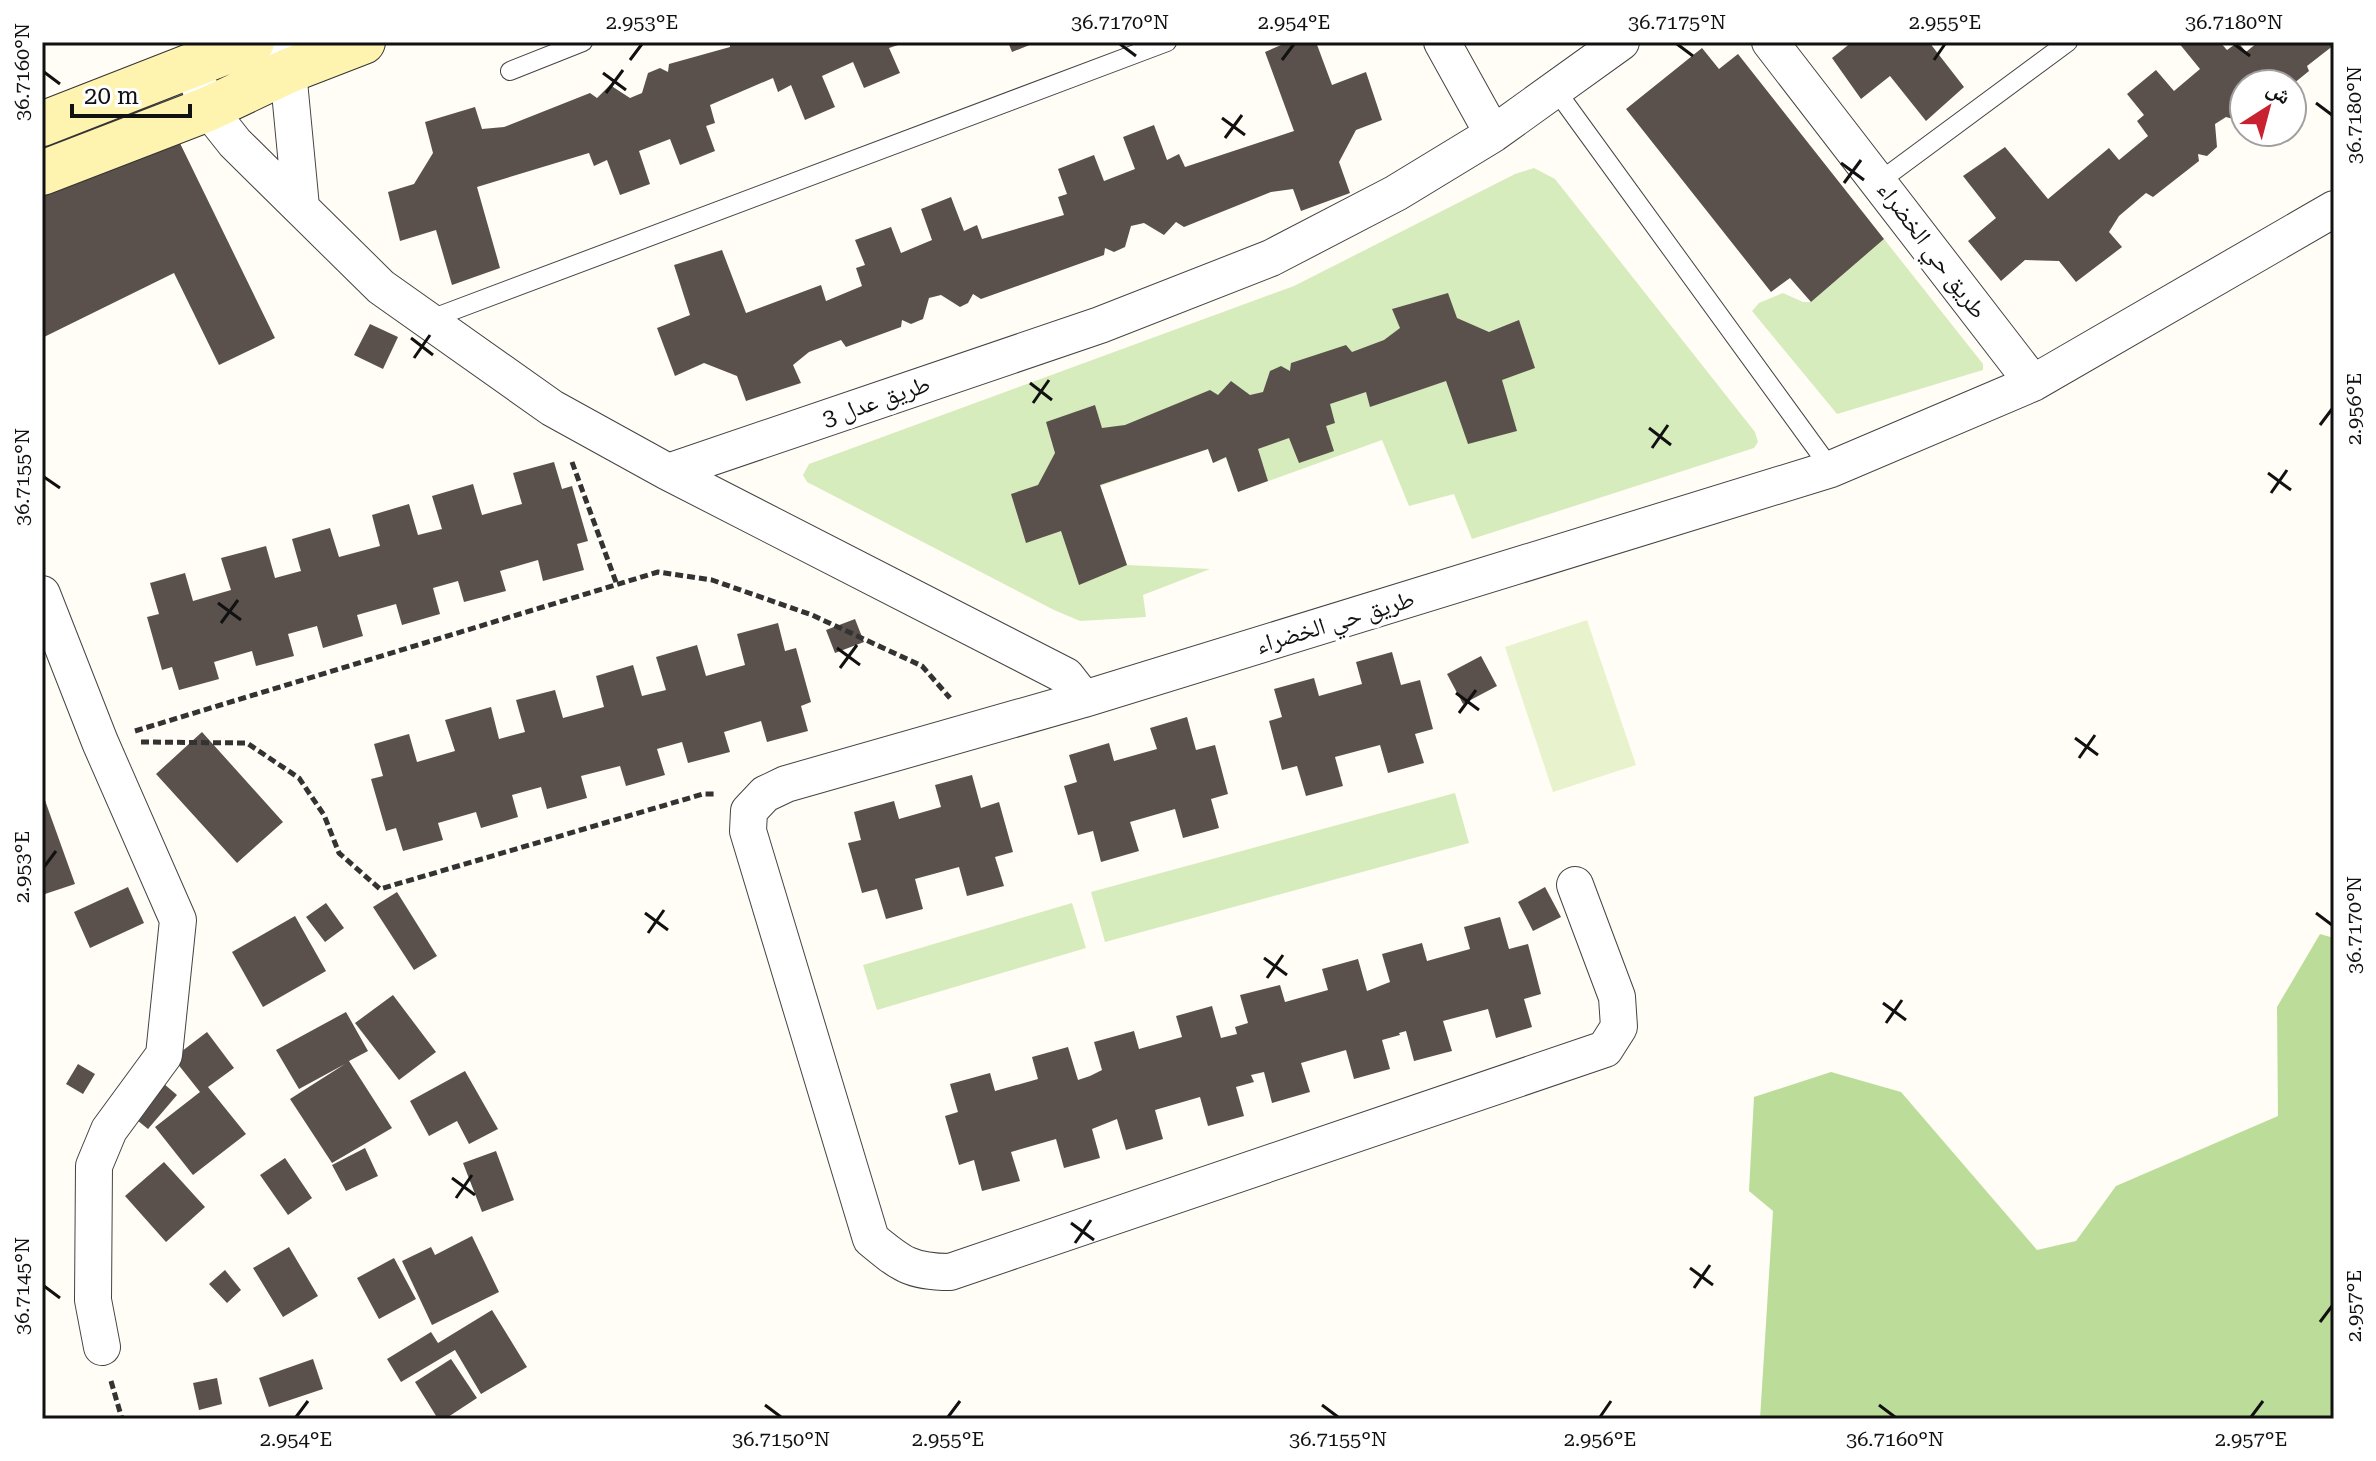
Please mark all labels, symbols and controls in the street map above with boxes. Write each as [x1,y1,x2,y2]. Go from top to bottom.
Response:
text: 2.953°E [606,10,678,34]
text: 36.7170°N [1071,10,1169,34]
text: 2.954°E [1258,10,1330,34]
text: 36.7175°N [1628,10,1726,34]
text: 2.955°E [1909,10,1981,34]
text: 36.7180°N [2185,10,2283,34]
text: 36.7160°N [10,23,34,121]
text: 36.7180°N [2342,66,2366,164]
scale bar [72,68,190,118]
north arrow [2228,68,2308,148]
text: ش [2262,75,2296,110]
text: 20 m [84,82,139,110]
street label: طريق حي الخضراء [1867,176,1993,327]
street label: طريق عدل 3 [818,369,934,433]
text: 2.956°E [2342,373,2366,445]
text: 36.7155°N [10,428,34,526]
street label: طريق حي الخضراء [1252,585,1419,664]
text: 2.953°E [10,831,34,903]
text: 36.7170°N [2342,876,2366,974]
text: 36.7145°N [10,1237,34,1335]
text: 2.957°E [2342,1270,2366,1342]
text: 2.954°E [260,1427,332,1451]
text: 36.7150°N [732,1427,830,1451]
text: 2.955°E [912,1427,984,1451]
text: 36.7155°N [1289,1427,1387,1451]
text: 2.956°E [1564,1427,1636,1451]
text: 36.7160°N [1846,1427,1944,1451]
text: 2.957°E [2215,1427,2287,1451]

